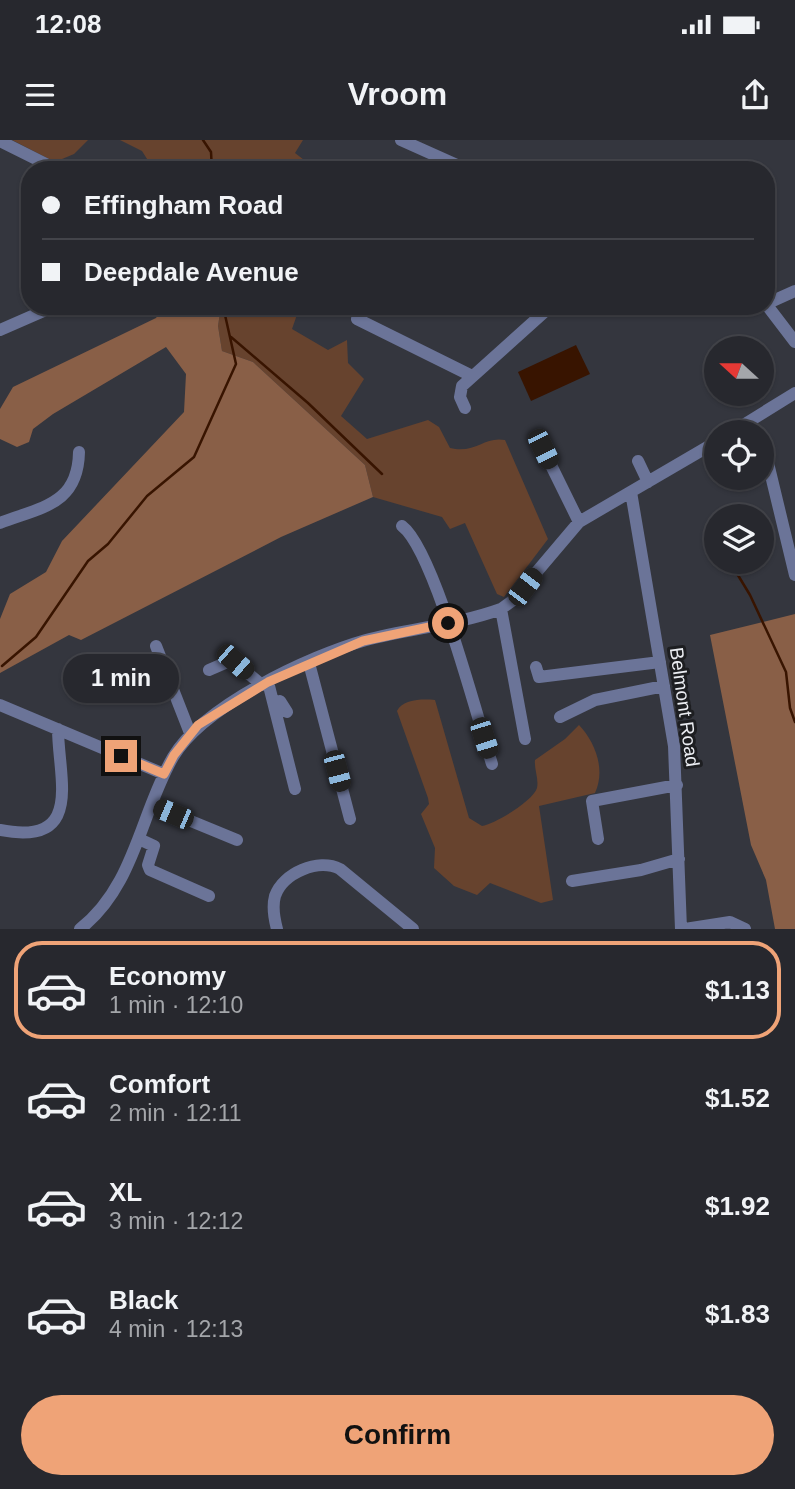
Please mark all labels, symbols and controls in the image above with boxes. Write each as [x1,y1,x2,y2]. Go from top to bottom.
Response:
text: 12:08 [35,9,102,39]
icon: menu [21,76,59,114]
text: Vroom [348,76,447,112]
icon: share [736,76,774,114]
text: Effingham Road [84,190,283,220]
text: Deepdale Avenue [84,257,299,287]
north arrow [704,336,774,406]
map controls [704,336,774,574]
button: locate [704,420,774,490]
car [525,426,562,472]
button: layers [704,504,774,574]
car [504,564,547,610]
route start [432,607,464,639]
car [213,640,258,684]
street label: Belmont Road [666,646,703,768]
callout: 1 min [63,654,179,704]
text: 1 min [91,665,151,691]
car [468,715,501,761]
route end [105,740,137,772]
car [322,748,353,794]
car [150,796,197,832]
icon: car [25,959,88,1022]
text: Economy [109,961,226,991]
text: $1.13 [705,975,770,1005]
text: 1 min · 12:10 [109,992,243,1018]
icon: car [25,1067,88,1130]
text: Comfort [109,1069,210,1099]
text: $1.52 [705,1083,770,1113]
text: 2 min · 12:11 [109,1100,242,1126]
icon: car [25,1175,88,1238]
text: XL [109,1177,142,1207]
text: $1.92 [705,1191,770,1221]
text: 3 min · 12:12 [109,1208,243,1234]
icon: car [25,1283,88,1346]
text: Black [109,1285,178,1315]
text: $1.83 [705,1299,770,1329]
text: 4 min · 12:13 [109,1316,243,1342]
button: Confirm [21,1395,774,1475]

